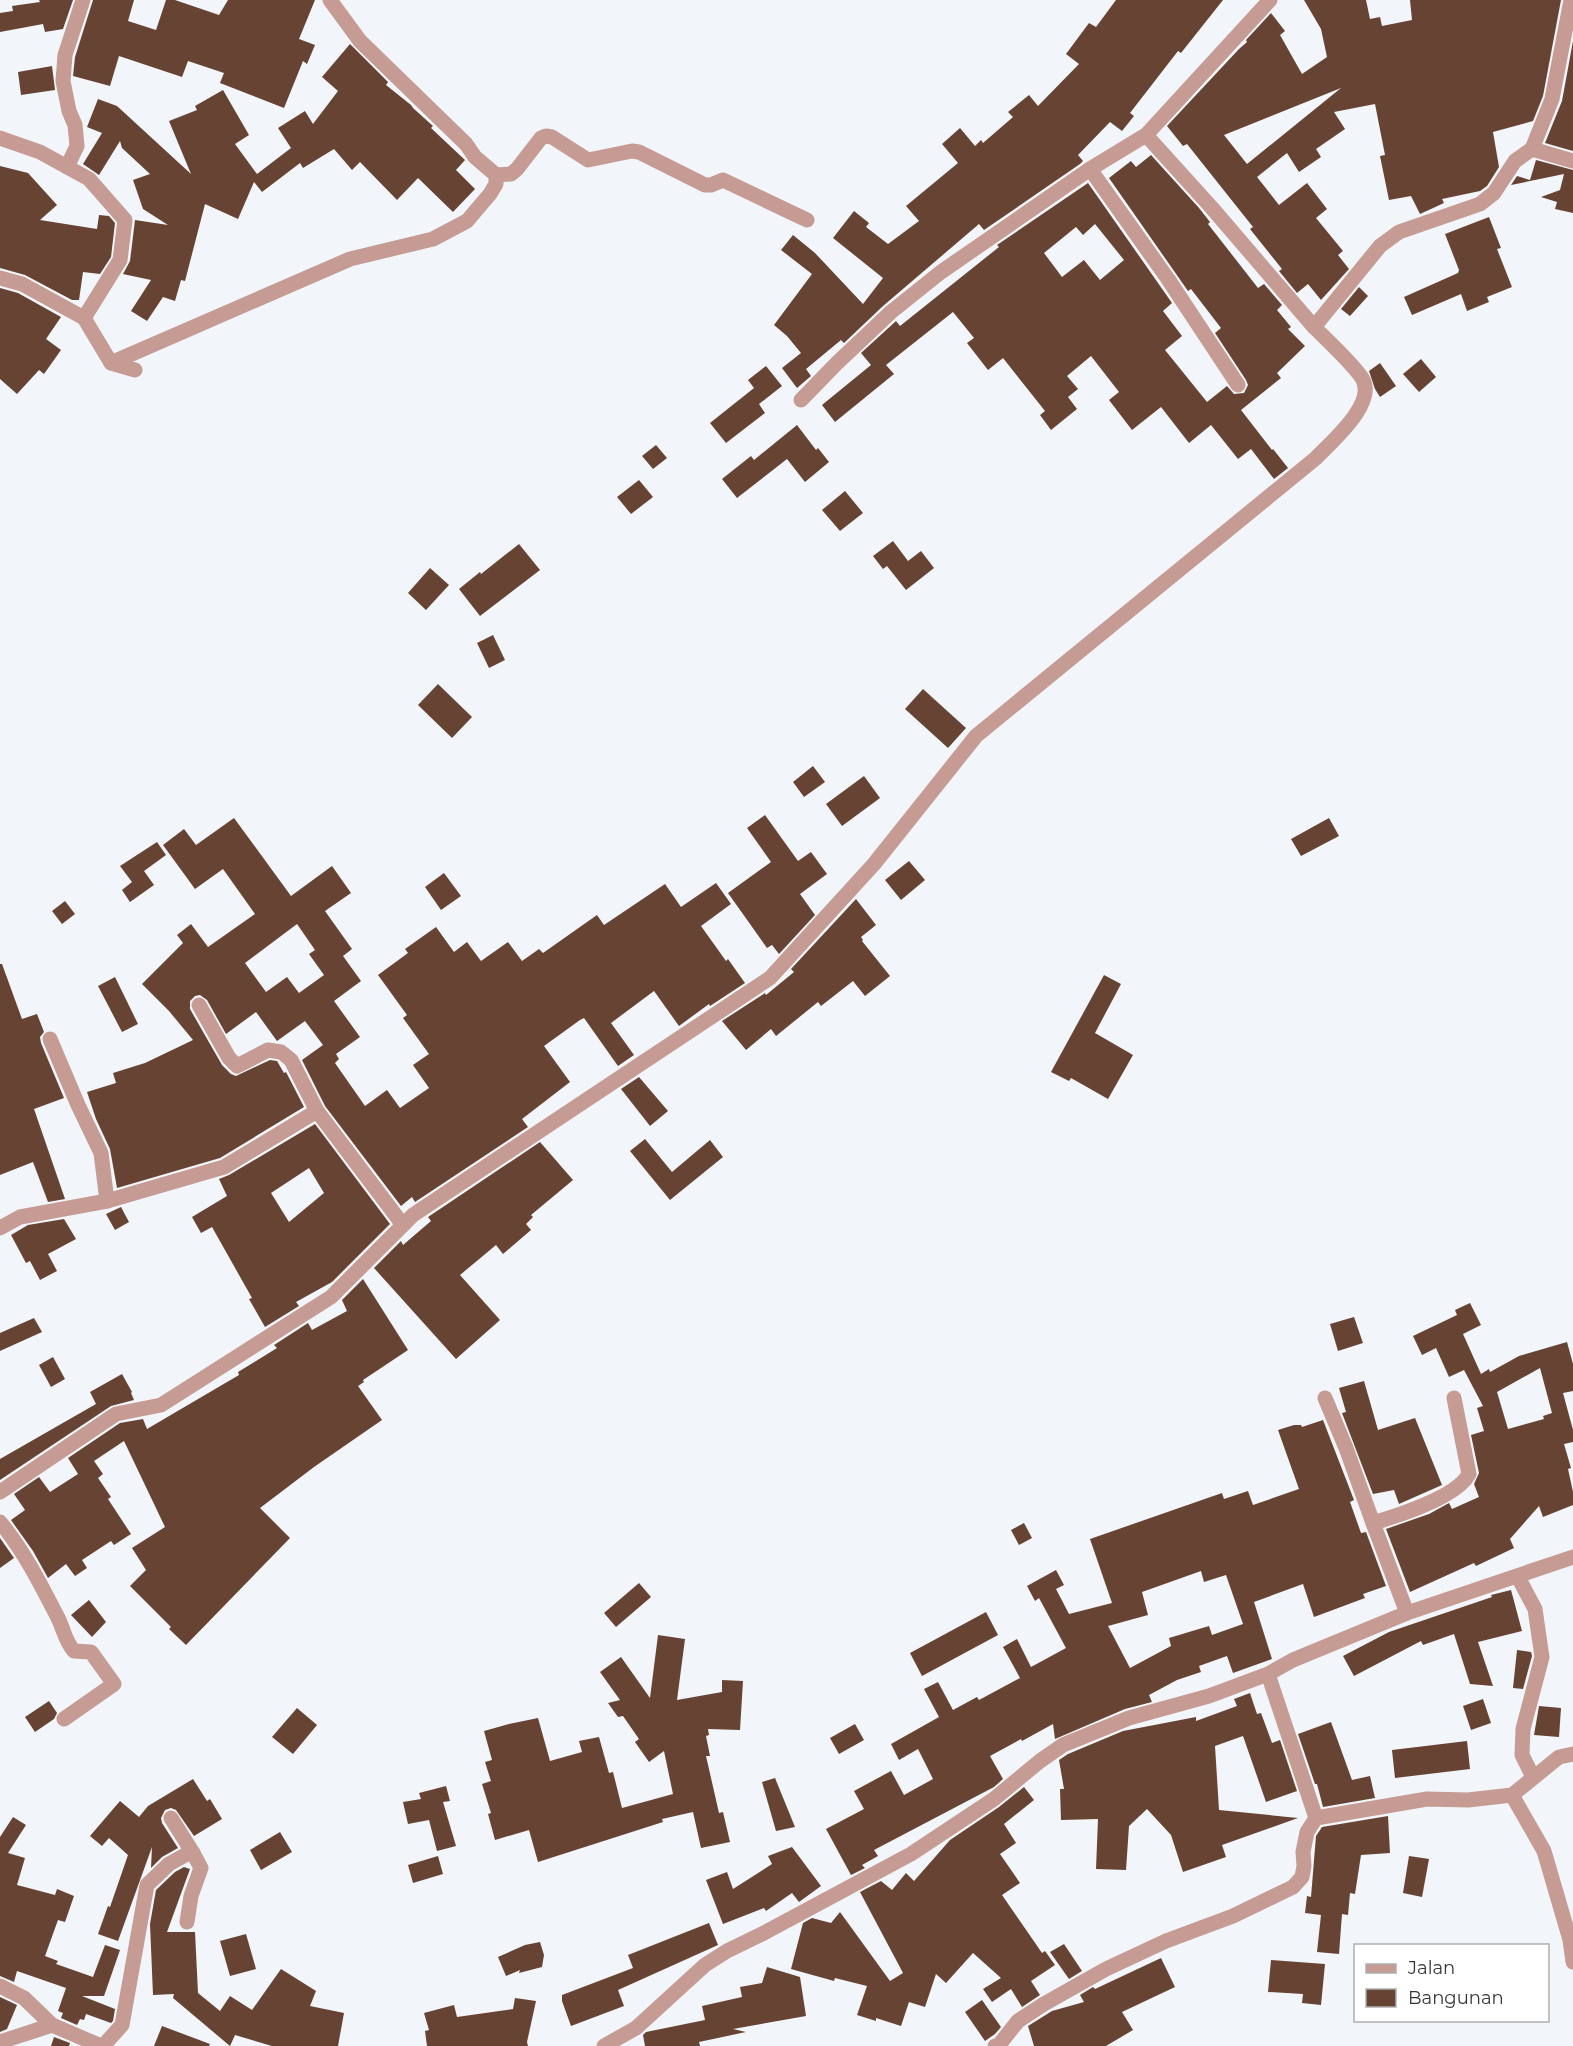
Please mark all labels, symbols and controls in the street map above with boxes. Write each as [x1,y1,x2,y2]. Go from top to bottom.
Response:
legend [1354,1944,1549,2022]
text: Jalan [1407,1957,1455,1979]
text: Bangunan [1408,1987,1504,2009]

